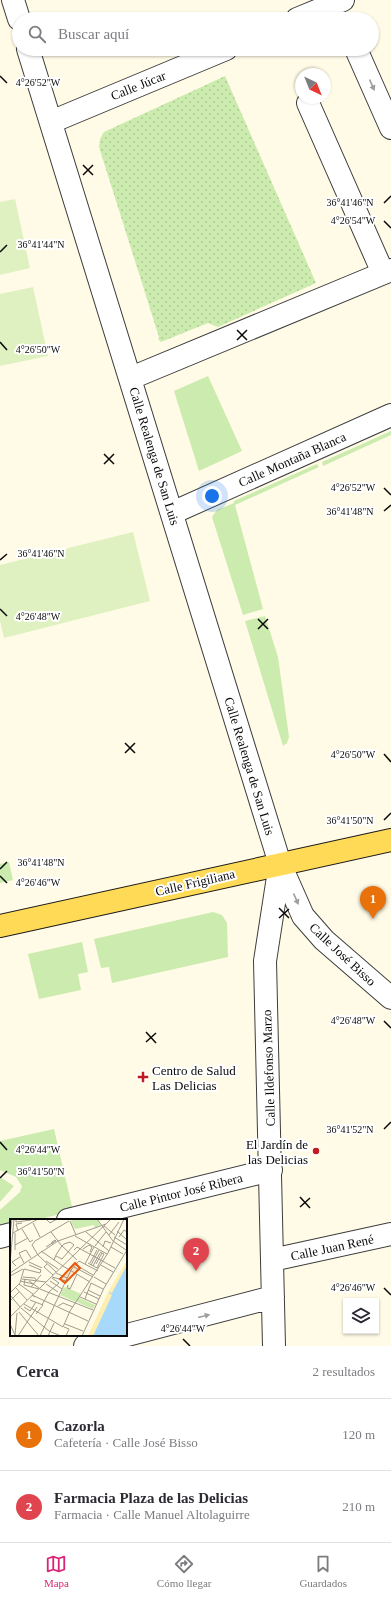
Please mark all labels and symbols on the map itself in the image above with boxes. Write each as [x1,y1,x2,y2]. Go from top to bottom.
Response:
street label: Calle Júcar [108,67,169,103]
north arrow [295,68,331,104]
text: 4°26'52"W [16,77,61,88]
one-way arrow [369,79,375,90]
text: 36°41'46"N [326,197,374,208]
text: 4°26'54"W [331,215,376,226]
text: 36°41'44"N [17,239,65,250]
text: 4°26'50"W [16,344,61,355]
street label: Calle Realenga de San Luis [126,385,183,527]
street label: Calle Montaña Blanca [236,429,349,490]
text: 4°26'52"W [331,482,376,493]
your location [202,486,222,506]
text: 36°41'48"N [326,506,374,517]
text: 36°41'46"N [17,548,65,559]
text: 4°26'48"W [16,611,61,622]
street label: Calle Realenga de San Luis [221,695,278,837]
text: 4°26'50"W [331,749,376,760]
text: 36°41'50"N [326,815,374,826]
text: 36°41'48"N [17,857,65,868]
street label: Calle Frigiliana [154,866,237,899]
text: 4°26'46"W [16,877,61,888]
pin: 1 [360,886,386,919]
one-way arrow [293,894,299,905]
street label: Calle José Bisso [306,920,379,989]
street label: Calle Ildefonso Marzo [259,1009,278,1127]
text: 4°26'48"W [331,1015,376,1026]
place label: Centro de Salud Las Delicias [152,1063,236,1093]
marker: Centro de Salud Las Delicias [137,1071,149,1083]
text: 36°41'52"N [326,1124,374,1135]
place label: El Jardín de las Delicias [246,1137,308,1167]
text: 4°26'44"W [16,1144,61,1155]
marker: El Jardín de las Delicias [311,1146,321,1156]
text: 36°41'50"N [17,1166,65,1177]
street label: Calle Pintor José Ribera [118,1170,244,1215]
inset map [10,1219,127,1336]
street label: Calle Juan René [289,1231,375,1264]
pin: 2 [183,1238,209,1271]
text: 4°26'46"W [331,1282,376,1293]
one-way arrow [199,1313,211,1319]
text: 4°26'44"W [161,1323,206,1334]

